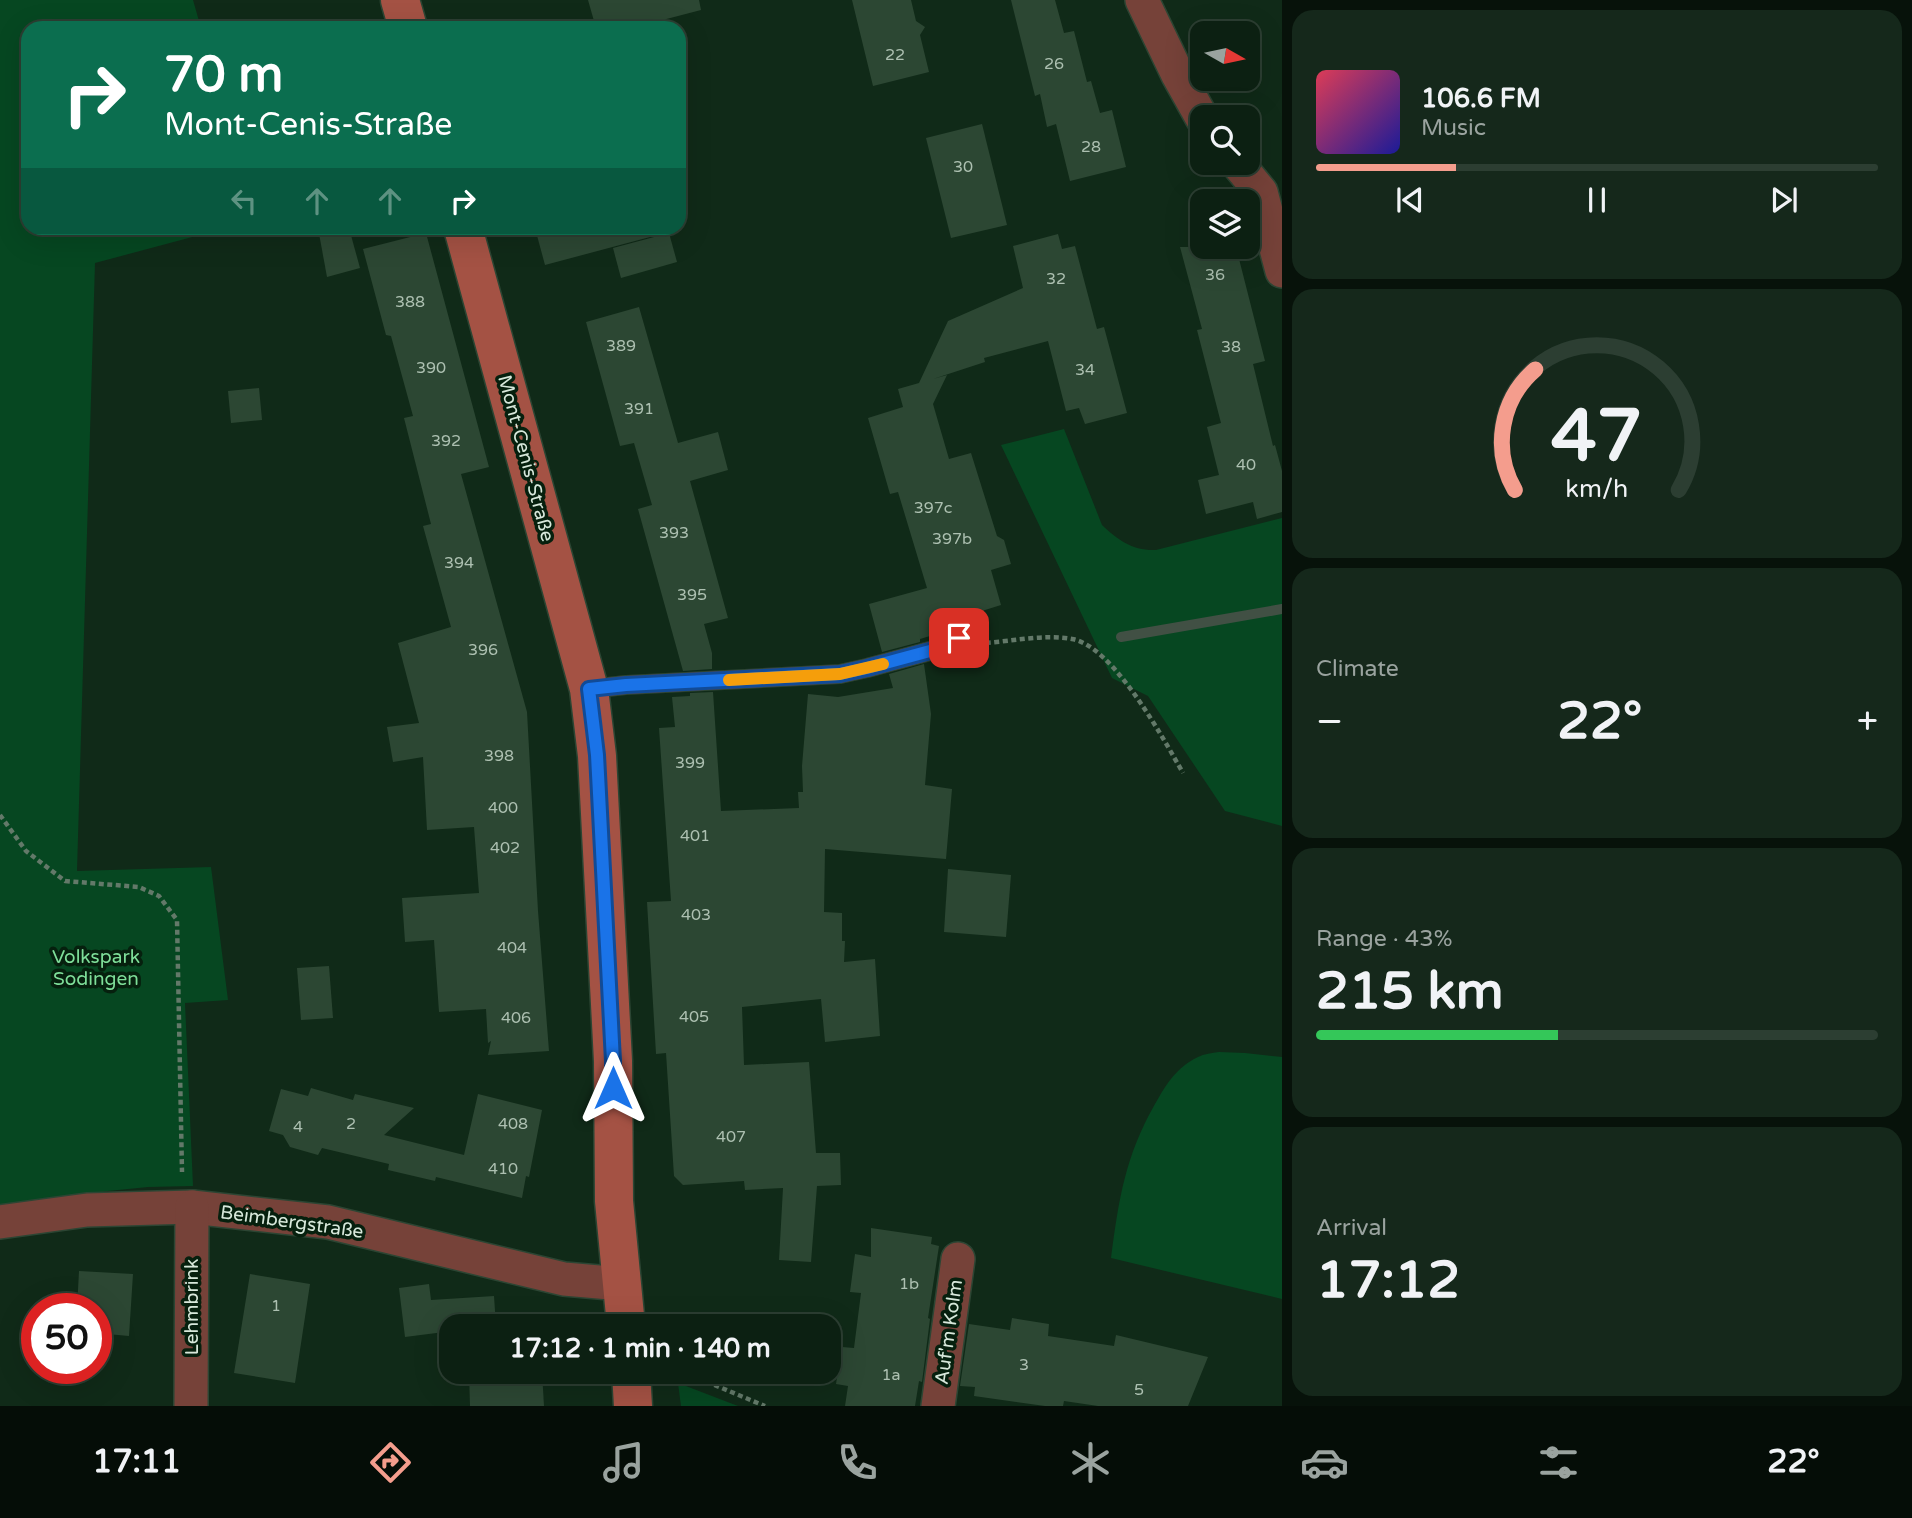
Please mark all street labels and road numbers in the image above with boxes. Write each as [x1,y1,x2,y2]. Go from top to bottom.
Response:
street label: Mont-Cenis-Straße [493,373,559,544]
street label: Beimbergstraße [219,1201,365,1243]
street label: Lehmbrink [181,1259,203,1355]
street label: Auf'm Kolm [931,1278,967,1386]

